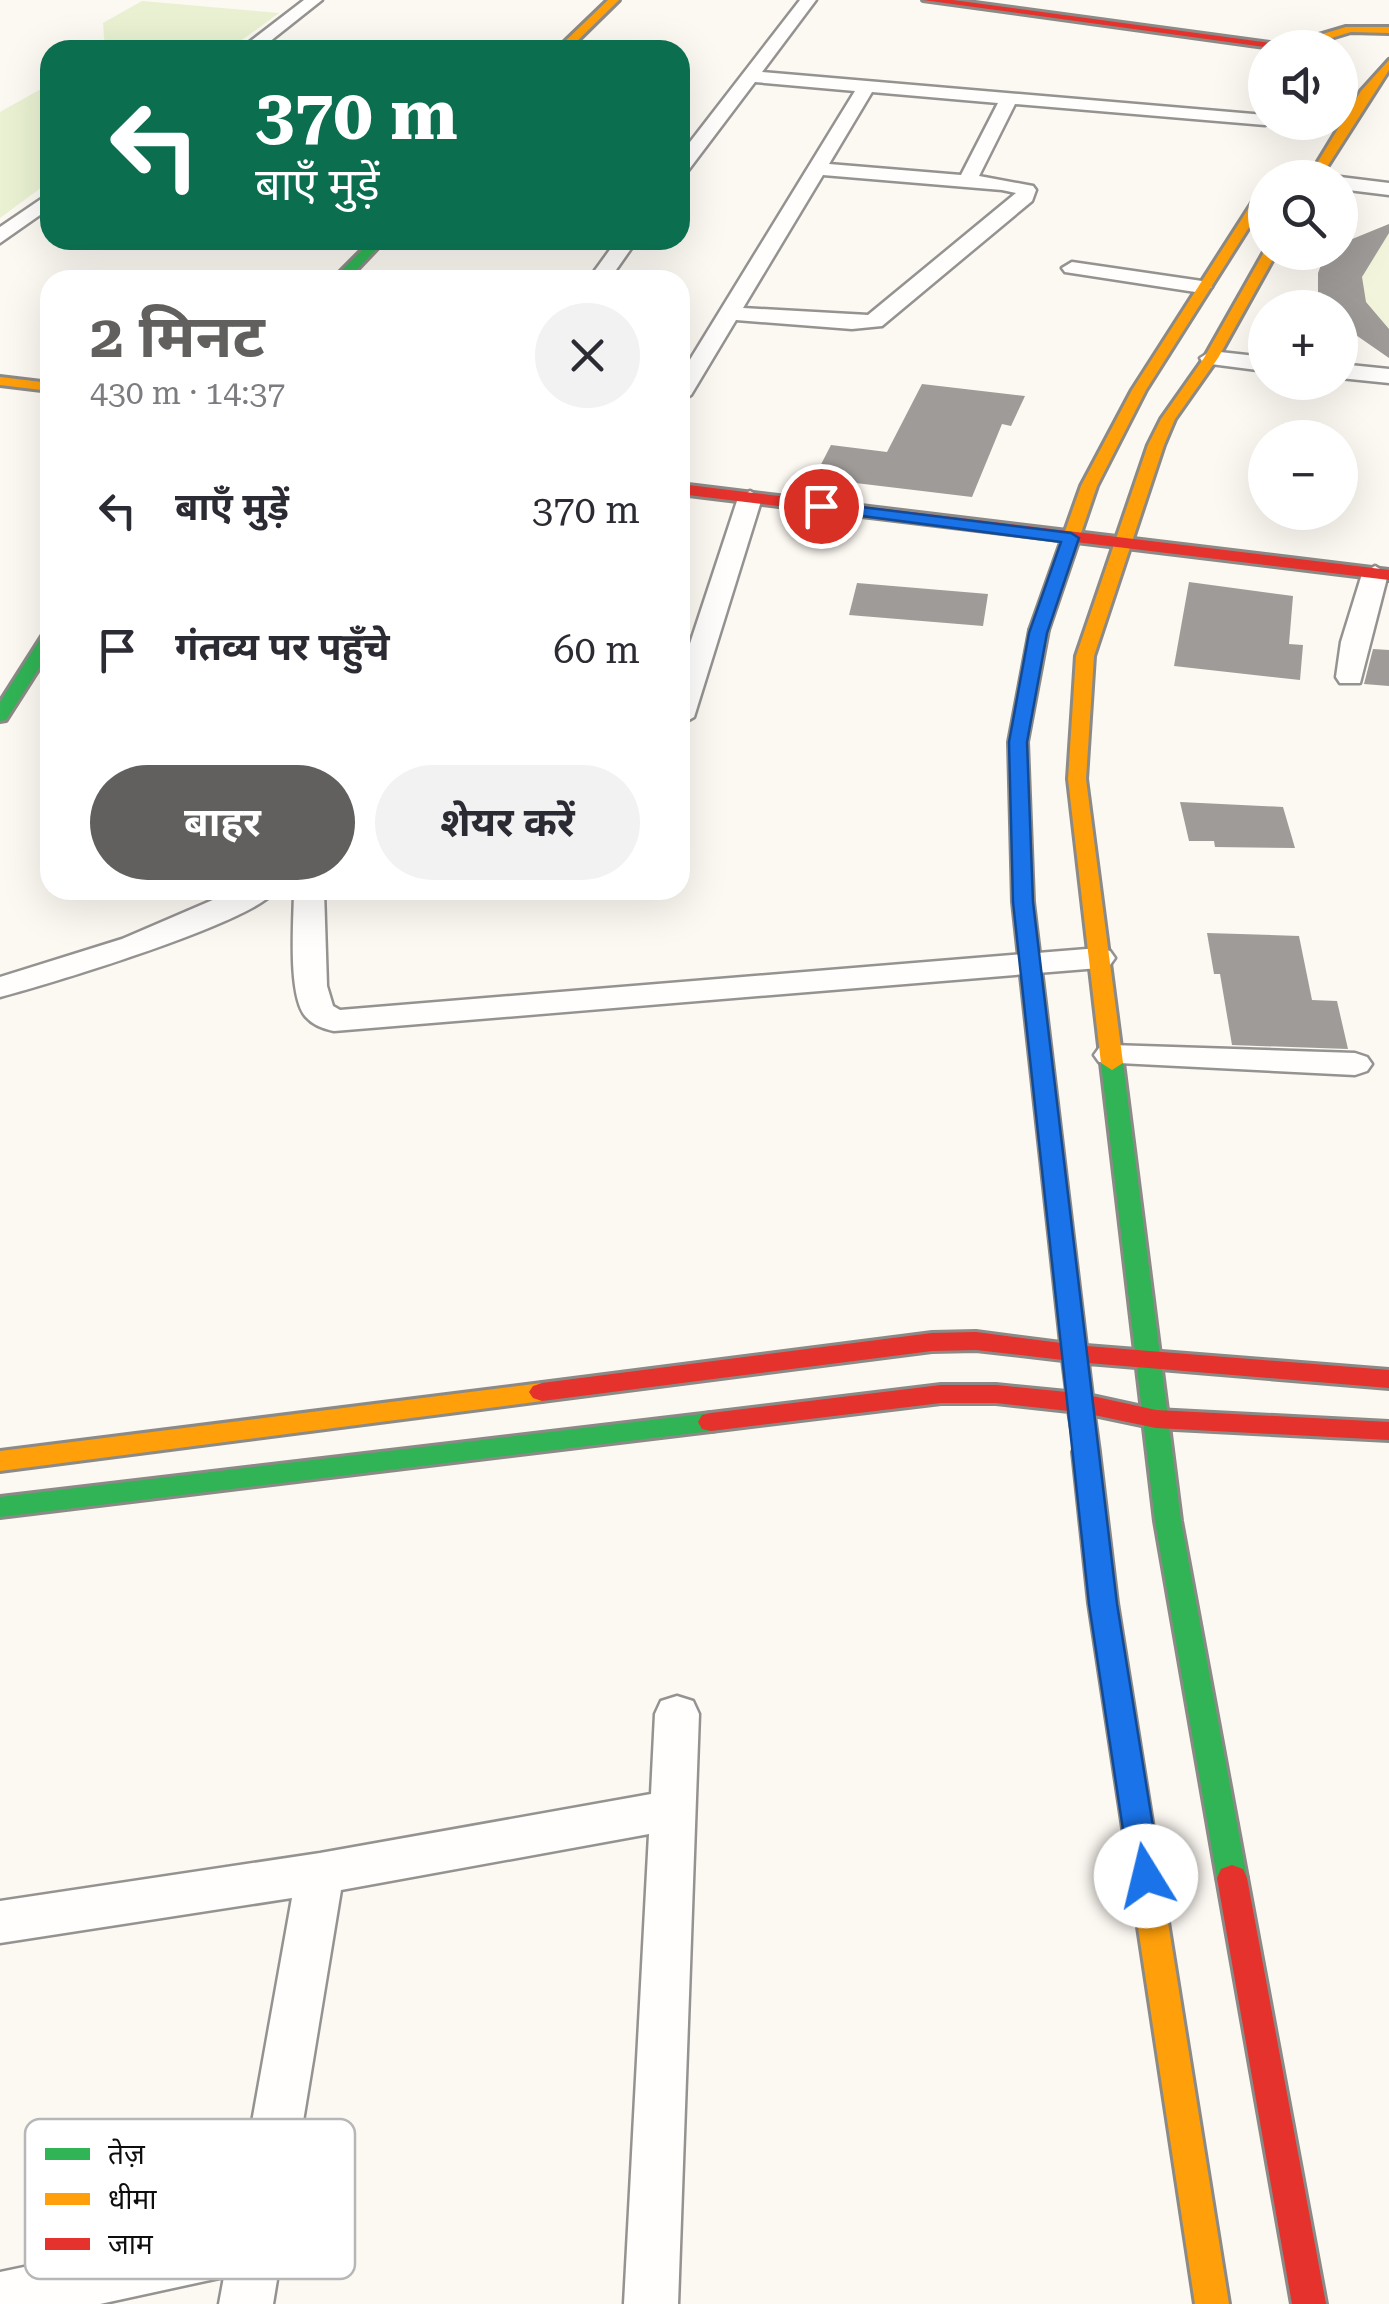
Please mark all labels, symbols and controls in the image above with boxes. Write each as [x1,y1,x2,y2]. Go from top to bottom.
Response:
map controls [1248,30,1358,530]
button: sound [1248,30,1358,140]
text: 370 m [255,74,458,156]
icon: left [90,80,220,210]
text: बाएँ मुड़ें [255,158,380,211]
button: search [1248,160,1358,270]
button: + [1248,290,1358,400]
text: 2 मिनट [90,301,265,372]
button: close [535,303,640,408]
text: 430 m · 14:37 [90,374,285,412]
button: − [1248,420,1358,530]
pin [779,464,864,549]
icon: arrive [794,479,849,534]
icon: left [90,483,145,538]
text: बाएँ मुड़ें [175,485,289,529]
text: 370 m [532,488,640,532]
icon: arrive [90,623,145,678]
text: गंतव्य पर पहुँचे [175,625,390,669]
text: 60 m [553,628,640,672]
button: बाहर [90,765,355,880]
button: शेयर करें [375,765,640,880]
position arrow [1094,1824,1198,1928]
legend [25,2119,355,2279]
text: तेज़ [108,2138,146,2171]
text: धीमा [108,2183,157,2216]
text: जाम [108,2228,154,2261]

